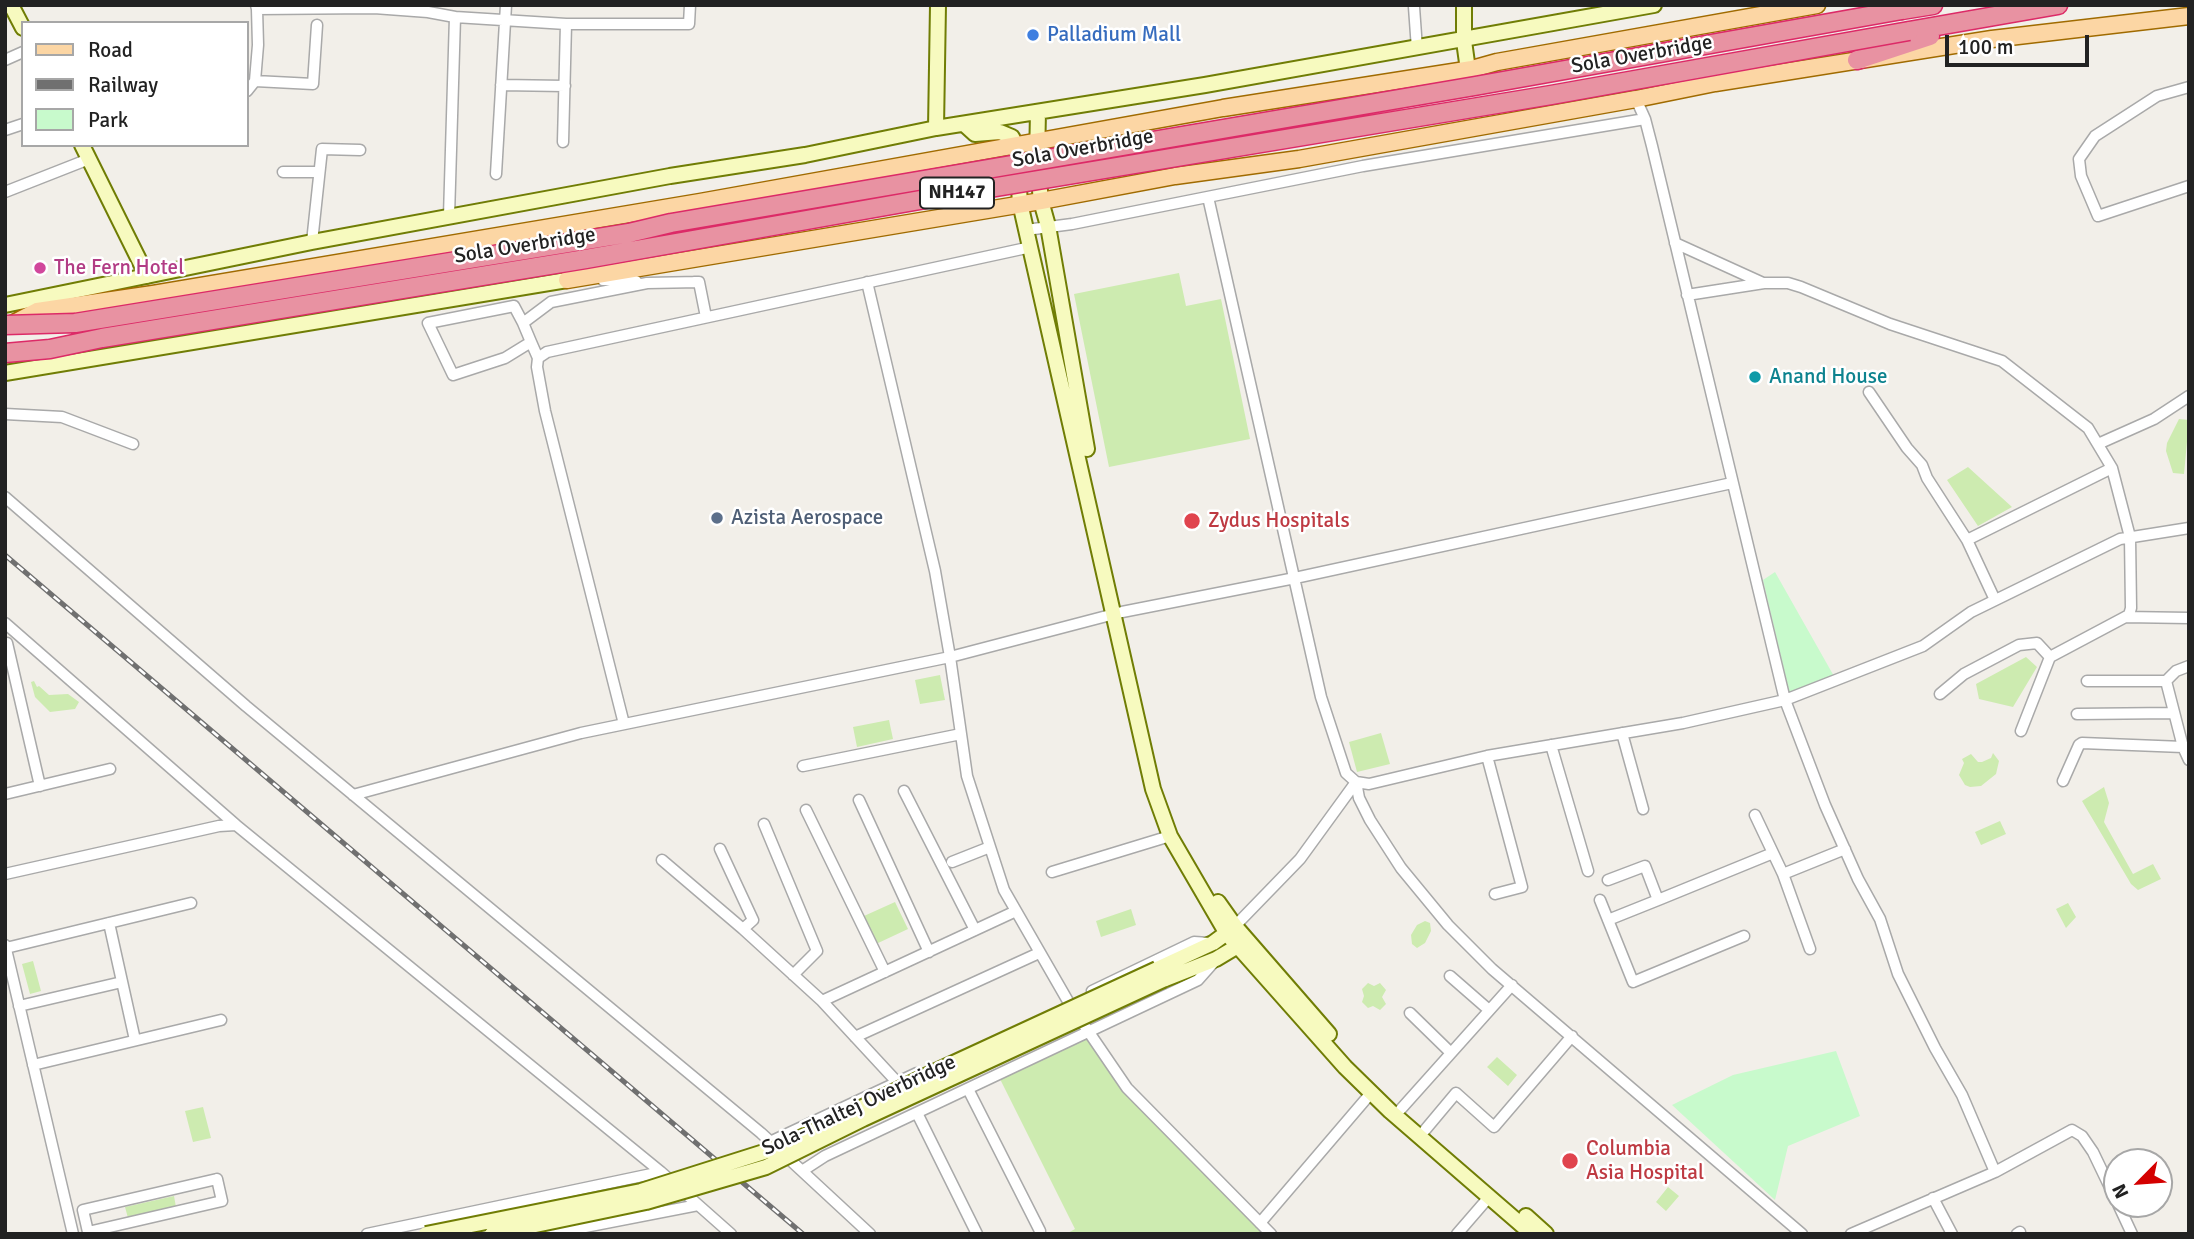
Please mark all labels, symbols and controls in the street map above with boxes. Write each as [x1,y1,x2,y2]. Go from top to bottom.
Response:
legend [21,21,248,147]
scale bar [1949,21,2092,65]
place label: Palladium Mall [1047,22,1181,48]
marker: Palladium Mall [1025,27,1041,43]
street label: Sola Overbridge [1569,30,1715,80]
text: 100 m [1958,34,2013,60]
text: Road [88,37,133,63]
text: Railway [88,72,158,98]
text: Park [88,107,128,133]
street label: Sola Overbridge [1010,124,1156,174]
road number: NH147 [920,178,994,209]
street label: Sola Overbridge [452,222,598,270]
place label: The Fern Hotel [54,255,184,281]
marker: The Fern Hotel [32,260,48,276]
place label: Anand House [1769,364,1887,390]
marker: Anand House [1747,369,1763,385]
place label: Azista Aerospace [731,505,883,531]
place label: Zydus Hospitals [1208,508,1350,534]
marker: Azista Aerospace [709,510,725,526]
marker: Zydus Hospitals [1182,511,1202,531]
street label: Sola-Thaltej Overbridge [758,1050,960,1162]
place label: Columbia Asia Hospital [1586,1136,1704,1186]
north arrow [2103,1148,2173,1218]
marker: Columbia Asia Hospital [1560,1151,1580,1171]
text: N [2107,1180,2134,1202]

